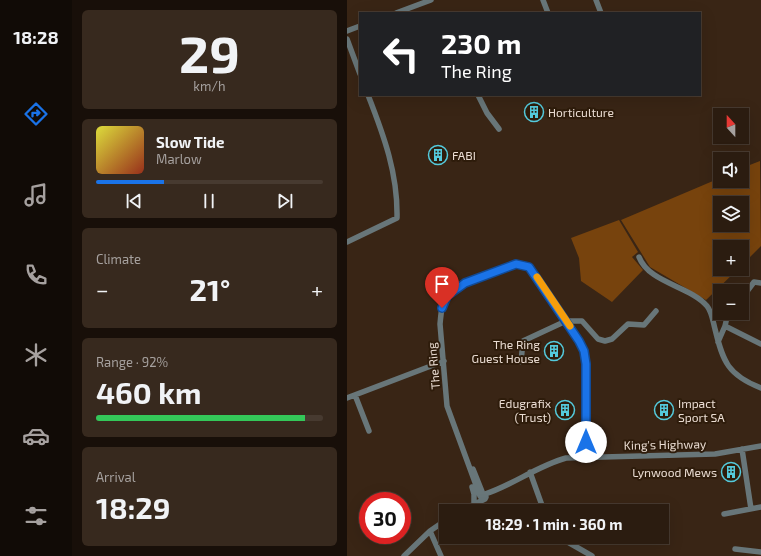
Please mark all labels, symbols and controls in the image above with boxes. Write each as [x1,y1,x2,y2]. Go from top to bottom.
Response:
text: 29 [179,21,240,83]
text: 18:28 [13,26,59,48]
text: 230 m [441,26,522,60]
icon: left [375,28,427,80]
text: The Ring [441,60,512,82]
text: km/h [193,78,226,94]
icon: directions [22,100,50,128]
building icon: Horticulture [523,101,545,123]
place label: Horticulture [548,105,614,119]
north arrow [713,108,749,144]
map controls [713,108,749,320]
text: Slow Tide [156,133,224,151]
building icon: FABI [427,144,449,166]
place label: FABI [452,148,476,162]
text: Marlow [156,151,202,167]
button: sound [713,152,749,188]
icon: music [22,181,50,209]
icon: previous [123,190,145,212]
icon: pause [198,190,220,212]
icon: next [274,190,296,212]
button: layers [713,196,749,232]
button: + [713,240,749,276]
text: Climate [96,251,141,267]
icon: phone [22,261,50,289]
pin [425,267,459,308]
text: 21° [190,271,230,307]
icon: arrive [431,273,453,295]
text: − [96,276,109,302]
text: + [311,276,323,302]
button: − [713,284,749,320]
place label: The Ring Guest House [472,337,540,365]
building icon: The Ring Guest House [543,340,565,362]
icon: climate [22,341,50,369]
street label: The Ring [424,342,442,390]
text: Range · 92% [96,354,168,370]
text: 460 km [96,374,201,410]
place label: Edugrafix (Trust) [499,396,552,424]
place label: Impact Sport SA [678,396,725,424]
building icon: Edugrafix (Trust) [554,399,576,421]
building icon: Impact Sport SA [653,399,675,421]
position arrow [565,421,607,463]
icon: car [22,422,50,450]
street label: King's Highway [624,436,707,452]
building icon: Lynwood Mews [720,461,742,483]
place label: Lynwood Mews [632,465,717,479]
text: Arrival [96,469,136,485]
text: 18:29 [96,489,171,525]
speed limit sign: 30 [359,492,411,544]
icon: filters [22,502,50,530]
text: 18:29 · 1 min · 360 m [485,515,623,533]

